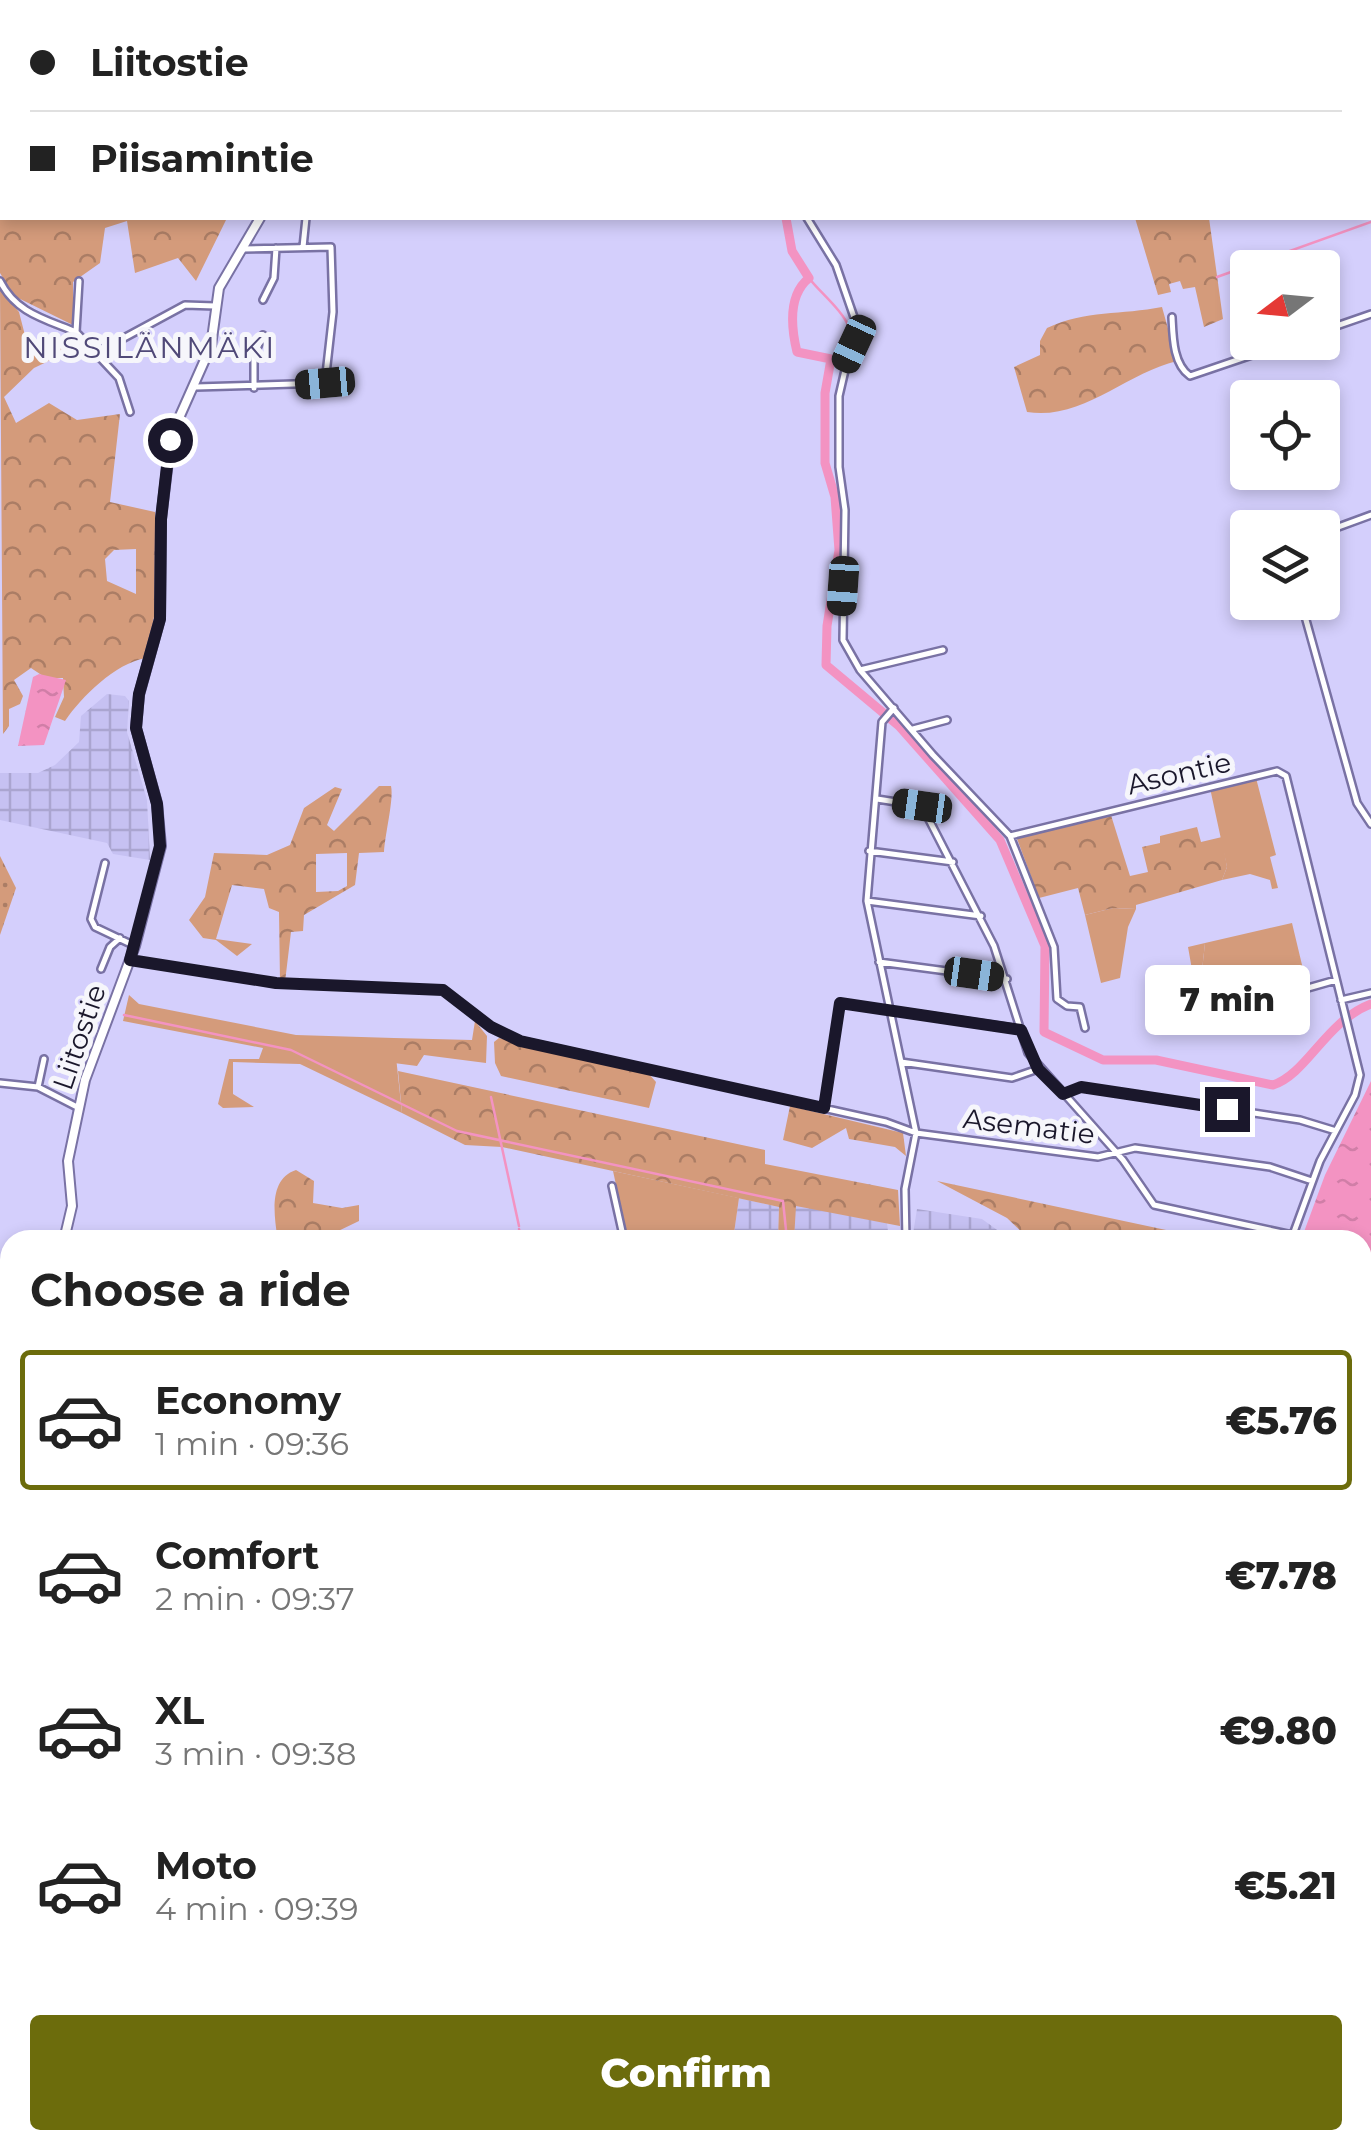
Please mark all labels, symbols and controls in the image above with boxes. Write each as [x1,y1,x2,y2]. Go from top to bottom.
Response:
text: Liitostie [90,39,249,86]
text: Piisamintie [90,135,314,182]
north arrow [1230,250,1340,360]
map controls [1230,250,1340,620]
car [828,310,880,378]
district label: NISSILÄNMÄKI [23,329,277,366]
car [294,365,356,401]
button: locate [1230,380,1340,490]
route start [148,418,193,463]
button: layers [1230,510,1340,620]
car [826,555,860,617]
street label: Asontie [1124,745,1234,801]
car [890,787,954,825]
car [942,955,1006,993]
callout: 7 min [1144,964,1310,1034]
street label: Liitostie [45,980,113,1094]
text: 7 min [1180,980,1275,1019]
route end [1205,1087,1250,1132]
street label: Asematie [961,1101,1097,1151]
text: Choose a ride [30,1262,351,1317]
icon: car [35,1375,125,1465]
text: Economy [155,1377,341,1424]
text: €5.76 [1225,1397,1337,1444]
text: 1 min · 09:36 [155,1424,349,1463]
icon: car [35,1530,125,1620]
text: Comfort [155,1532,319,1579]
text: €7.78 [1225,1552,1337,1599]
text: 2 min · 09:37 [155,1579,355,1618]
icon: car [35,1685,125,1775]
text: XL [155,1687,204,1734]
text: €9.80 [1220,1707,1337,1754]
text: 3 min · 09:38 [155,1734,356,1773]
icon: car [35,1840,125,1930]
text: Moto [155,1842,257,1889]
text: €5.21 [1234,1862,1337,1909]
text: 4 min · 09:39 [155,1889,359,1928]
button: Confirm [30,2015,1342,2130]

